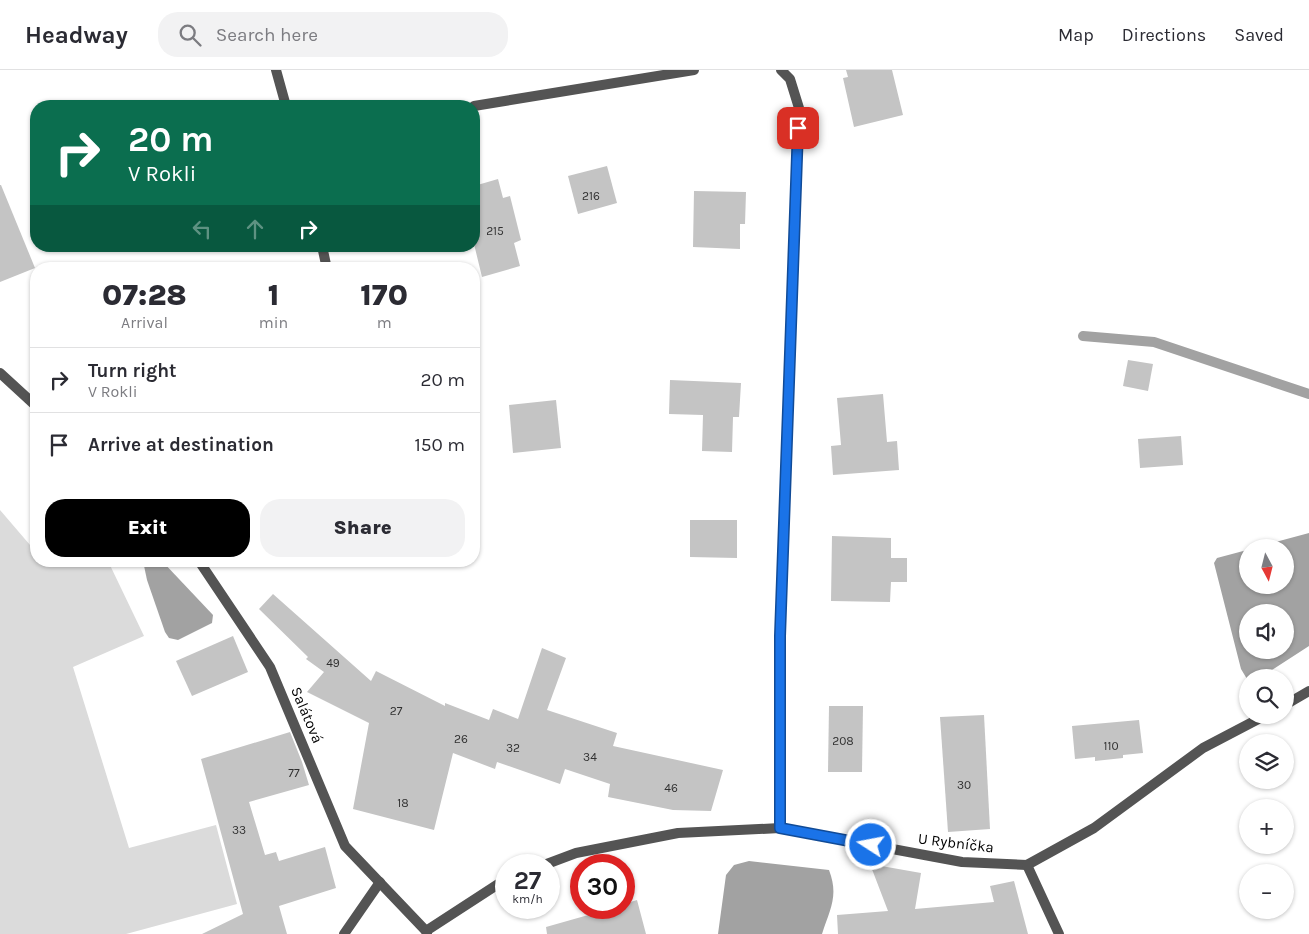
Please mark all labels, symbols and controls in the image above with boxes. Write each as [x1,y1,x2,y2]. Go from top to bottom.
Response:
search box [158,12,508,57]
text: Headway [25,21,128,49]
icon: search [176,21,204,49]
text: Search here [216,24,318,46]
text: Map [1058,24,1094,46]
text: Directions [1122,24,1206,46]
text: Saved [1234,24,1284,46]
pin [777,107,819,149]
icon: arrive [784,114,812,142]
text: 20 m [128,119,213,160]
icon: right [45,120,110,185]
text: V Rokli [128,161,196,187]
house number: 216 [582,189,600,203]
icon: left [188,215,216,243]
icon: ahead [241,215,269,243]
icon: right [294,215,322,243]
house number: 215 [486,224,504,238]
text: 07:28 [102,277,187,313]
text: 1 [268,277,279,313]
text: 170 [360,277,408,313]
text: Arrival [121,313,168,332]
text: min [259,313,288,332]
text: m [377,313,392,332]
text: Turn right [88,360,177,382]
icon: right [45,366,73,394]
text: 20 m [420,369,465,391]
text: V Rokli [88,382,138,401]
icon: arrive [45,431,73,459]
text: Arrive at destination [88,434,274,456]
text: 150 m [414,434,465,456]
button: Exit [45,499,250,557]
button: Share [260,499,465,557]
north arrow [1239,539,1294,594]
map controls [1239,539,1294,919]
button: sound [1239,604,1294,659]
house number: 49 [326,656,340,670]
button: search [1239,669,1294,724]
street label: Salátová [287,684,327,746]
house number: 27 [390,704,403,718]
house number: 26 [454,732,468,746]
house number: 208 [832,734,854,748]
button: layers [1239,734,1294,789]
house number: 110 [1103,739,1119,753]
house number: 32 [506,741,520,755]
house number: 34 [583,750,597,764]
house number: 77 [288,766,300,780]
house number: 30 [957,778,971,792]
house number: 46 [664,781,678,795]
house number: 18 [397,796,409,810]
button: + [1239,799,1294,854]
position arrow [844,818,896,870]
house number: 33 [232,823,246,837]
street label: U Rybníčka [917,829,995,857]
speed limit sign: 30 [570,854,635,919]
button: − [1239,864,1294,919]
text: 27 [514,866,541,895]
text: km/h [512,892,543,906]

